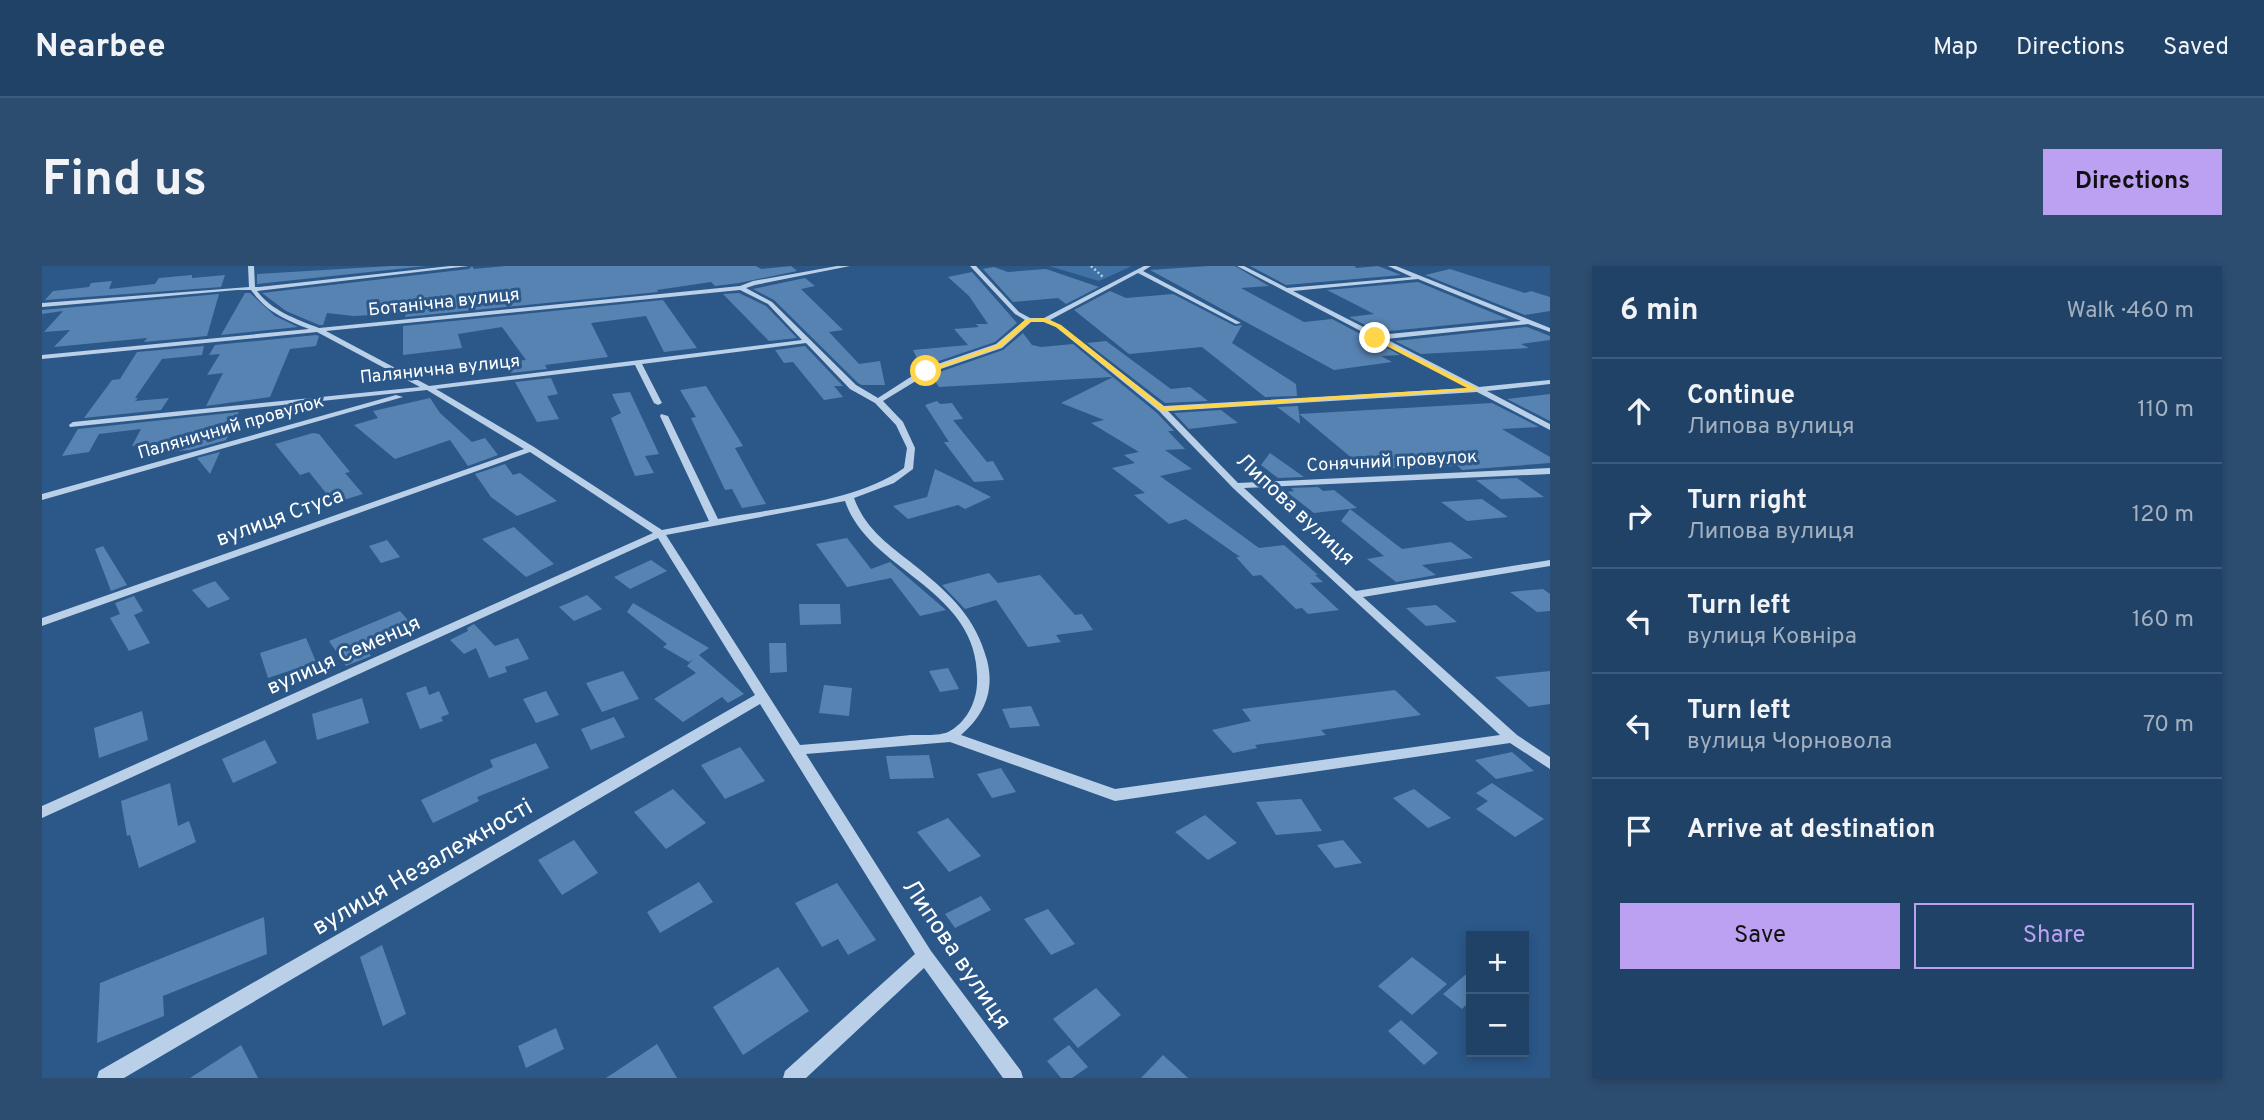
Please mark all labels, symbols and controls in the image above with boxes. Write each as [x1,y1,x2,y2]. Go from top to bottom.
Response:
text: Nearbee [35,27,166,69]
text: Map [1933,33,1978,63]
text: Directions [2016,33,2125,63]
text: Saved [2163,33,2229,63]
button: Directions [2043,149,2222,215]
text: Find us [42,151,207,213]
street label: Ботанічна вулиця [367,284,521,322]
text: 6 min [1620,293,1698,330]
text: Walk · 460 m [2066,297,2194,326]
route end [1359,322,1390,353]
street label: Палянична вулиця [359,350,521,390]
route start [910,355,941,386]
text: Continue [1687,380,1795,413]
street label: Паляничний провулок [135,390,327,466]
icon: ahead [1620,392,1658,430]
text: 110 m [2137,396,2194,425]
text: Липова вулиця [1687,413,1855,442]
street label: Сонячний провулок [1306,446,1478,478]
street label: Липова вулиця [1230,448,1360,572]
street label: вулиця Стуса [213,483,347,553]
text: Turn right [1687,485,1807,518]
icon: right [1620,497,1658,535]
text: 120 m [2132,501,2194,530]
text: Липова вулиця [1687,518,1855,547]
text: Turn left [1687,590,1791,623]
icon: left [1620,602,1658,640]
text: 160 m [2132,606,2194,635]
street label: вулиця Семенця [263,610,425,702]
text: вулиця Ковніра [1687,623,1857,652]
text: Turn left [1687,695,1791,728]
icon: left [1620,707,1658,745]
text: 70 m [2143,711,2194,740]
text: вулиця Чорновола [1687,728,1892,757]
street label: вулиця Незалежності [308,793,538,943]
icon: arrive [1620,812,1658,850]
text: Arrive at destination [1687,814,1935,847]
street label: Липова вулиця [895,874,1017,1036]
button: Save [1620,903,1900,969]
button: Share [1914,903,2194,969]
map controls [1466,931,1529,1057]
button: + [1466,931,1529,994]
button: − [1466,994,1529,1057]

